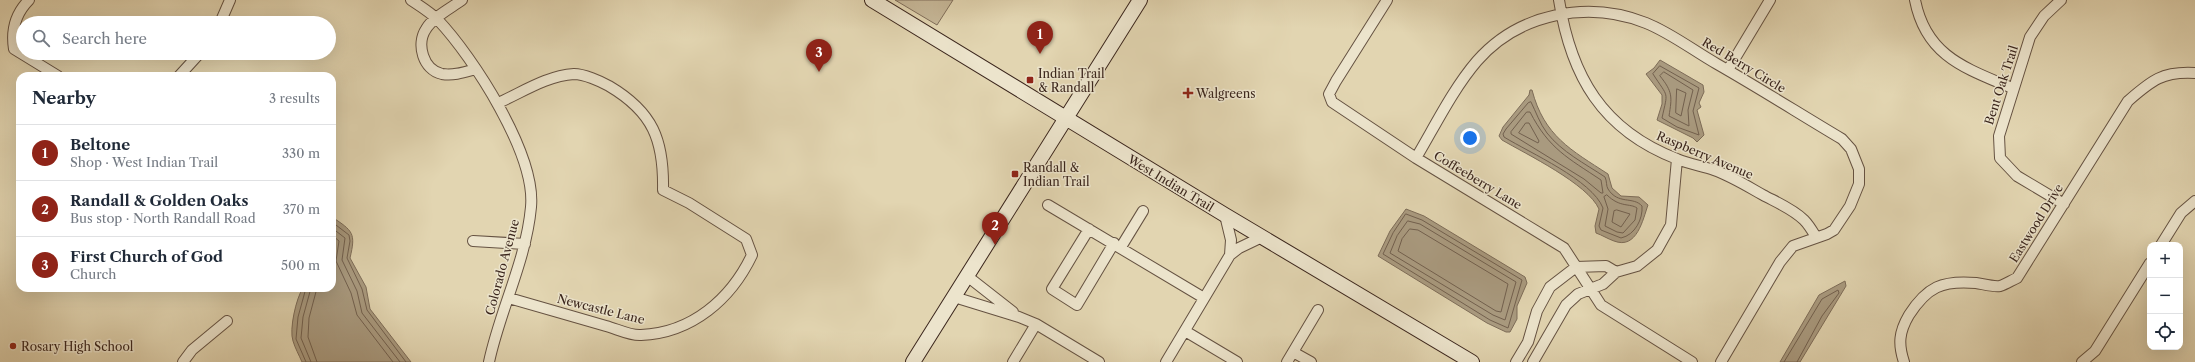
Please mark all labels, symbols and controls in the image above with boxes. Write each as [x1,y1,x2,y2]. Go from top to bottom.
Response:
search box [16,16,336,60]
pin: 1 [1027,21,1053,54]
icon: search [30,27,52,49]
text: Search here [62,29,147,48]
street label: Red Berry Circle [1699,34,1789,96]
pin: 3 [806,39,832,72]
street label: Bent Oak Trail [1981,43,2021,127]
place label: Indian Trail & Randall [1038,66,1105,95]
marker: Indian Trail & Randall [1025,75,1035,85]
place label: Walgreens [1195,86,1255,101]
text: Nearby [32,88,96,108]
marker: Walgreens [1183,88,1193,98]
text: 3 results [269,90,320,106]
your location [1460,128,1480,148]
street label: Raspberry Avenue [1654,128,1756,182]
text: Beltone [70,135,130,154]
text: 1 [42,145,48,161]
text: 330 m [282,145,320,161]
street label: Coffeeberry Lane [1431,148,1525,212]
street label: West Indian Trail [1124,151,1217,215]
text: Shop · West Indian Trail [70,154,218,170]
place label: Randall & Indian Trail [1023,160,1090,189]
marker: Randall & Indian Trail [1010,169,1020,179]
street label: Eastwood Drive [2006,181,2066,265]
text: Randall & Golden Oaks [70,191,248,210]
text: 2 [41,201,49,217]
text: 370 m [283,201,320,217]
text: Bus stop · North Randall Road [70,210,256,226]
pin: 2 [982,212,1008,245]
street label: Colorado Avenue [482,217,522,317]
map controls [2147,242,2183,350]
button: + [2147,242,2183,278]
text: First Church of God [70,247,223,266]
text: 3 [41,257,49,273]
text: 500 m [281,257,320,273]
text: Church [70,266,116,282]
button: − [2147,278,2183,314]
street label: Newcastle Lane [556,291,647,327]
button: locate [2147,314,2183,350]
place label: Rosary High School [21,339,134,354]
marker: Rosary High School [8,341,18,351]

